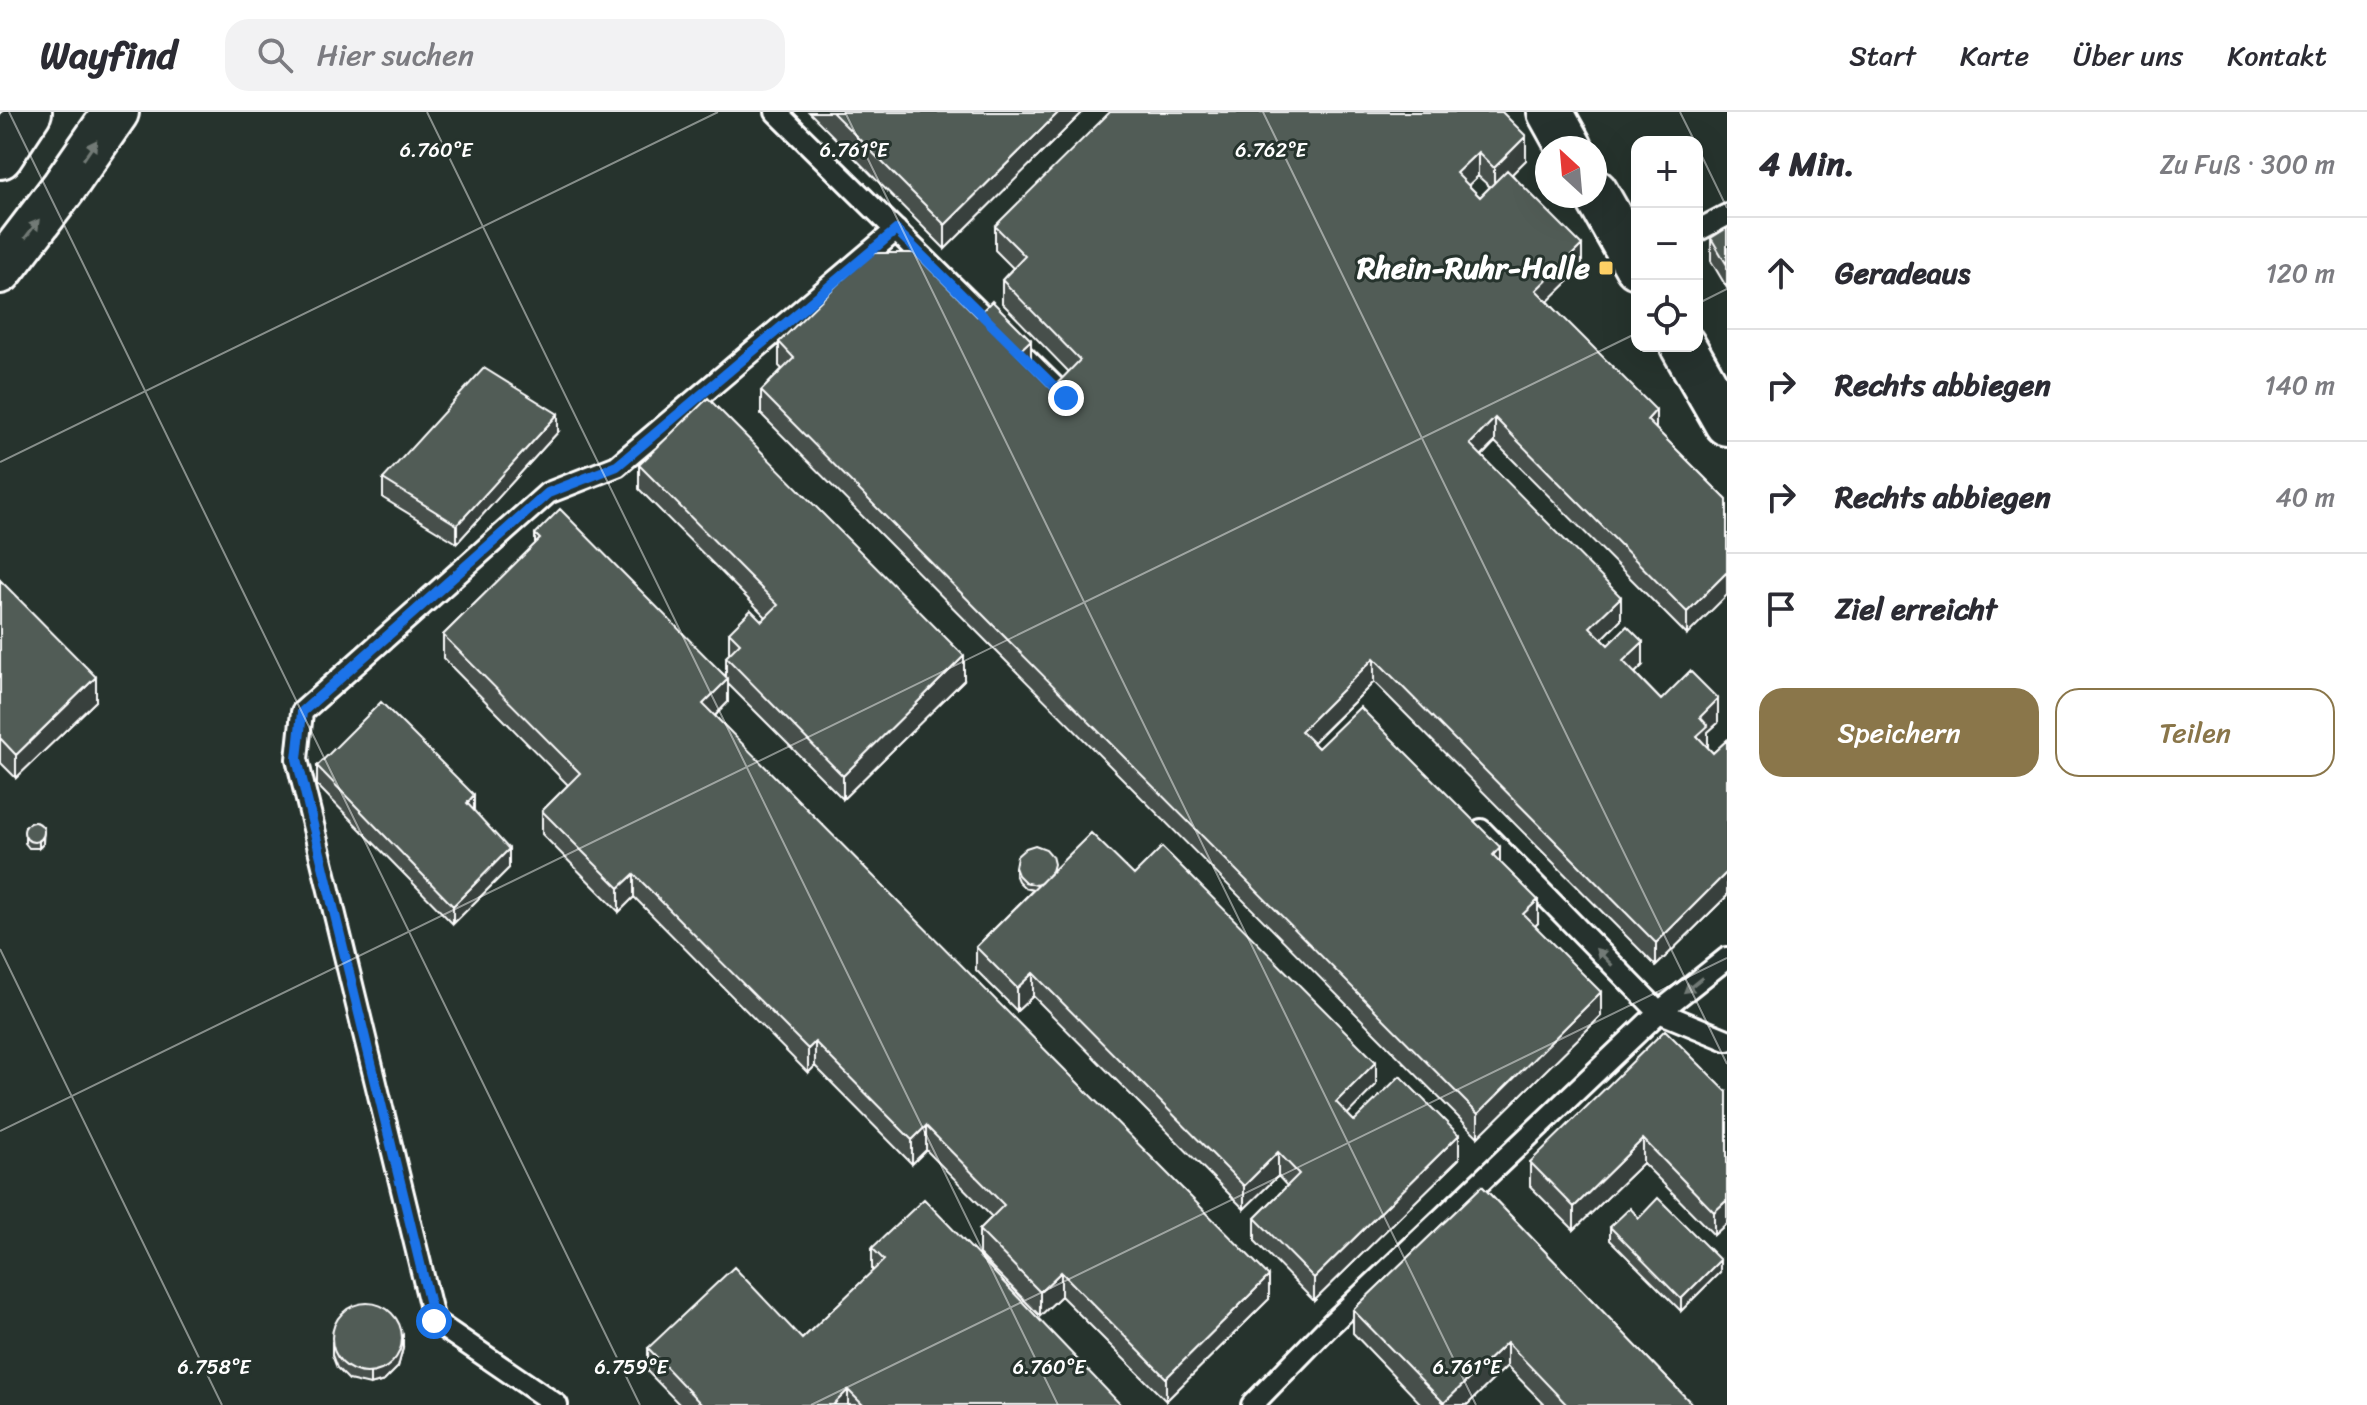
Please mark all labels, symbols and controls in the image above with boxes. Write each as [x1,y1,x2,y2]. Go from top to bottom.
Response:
search box [225,19,785,91]
text: Wayfind [40,22,177,89]
text: Hier suchen [317,28,474,82]
text: Start [1849,31,1916,80]
text: Karte [1960,31,2029,80]
text: Über uns [2073,31,2183,80]
text: Kontakt [2227,31,2327,80]
icon: search [253,33,297,77]
text: 6.760°E [400,133,474,168]
text: 6.761°E [820,133,890,168]
text: 6.762°E [1235,133,1309,168]
text: 4 Min. [1759,134,1855,194]
north arrow [1535,136,1607,208]
map controls [1631,136,1703,352]
button: + [1631,136,1703,208]
one-way arrow [82,139,97,160]
text: Zu Fuß · 300 m [2160,141,2335,187]
button: − [1631,208,1703,280]
one-way arrow [24,219,40,239]
place label: Rhein-Ruhr-Halle [1356,241,1591,295]
text: Geradeaus [1835,246,1970,300]
text: 120 m [2266,250,2335,296]
icon: ahead [1759,251,1803,295]
marker: Rhein-Ruhr-Halle [1597,259,1615,277]
button: locate [1631,280,1703,352]
text: Rechts abbiegen [1835,358,2051,412]
text: 140 m [2264,362,2335,408]
icon: right [1759,363,1803,407]
route end [1048,380,1084,416]
text: Rechts abbiegen [1835,470,2051,524]
text: 40 m [2276,474,2335,520]
icon: right [1759,475,1803,519]
text: Ziel erreicht [1835,582,1997,636]
icon: arrive [1759,587,1803,631]
button: Speichern [1759,688,2039,777]
button: Teilen [2055,688,2335,777]
one-way arrow [1595,948,1614,967]
one-way arrow [1683,976,1703,993]
route start [416,1303,452,1339]
text: 6.758°E [178,1350,252,1385]
text: 6.759°E [595,1350,669,1385]
text: 6.760°E [1013,1350,1087,1385]
text: 6.761°E [1433,1350,1503,1385]

